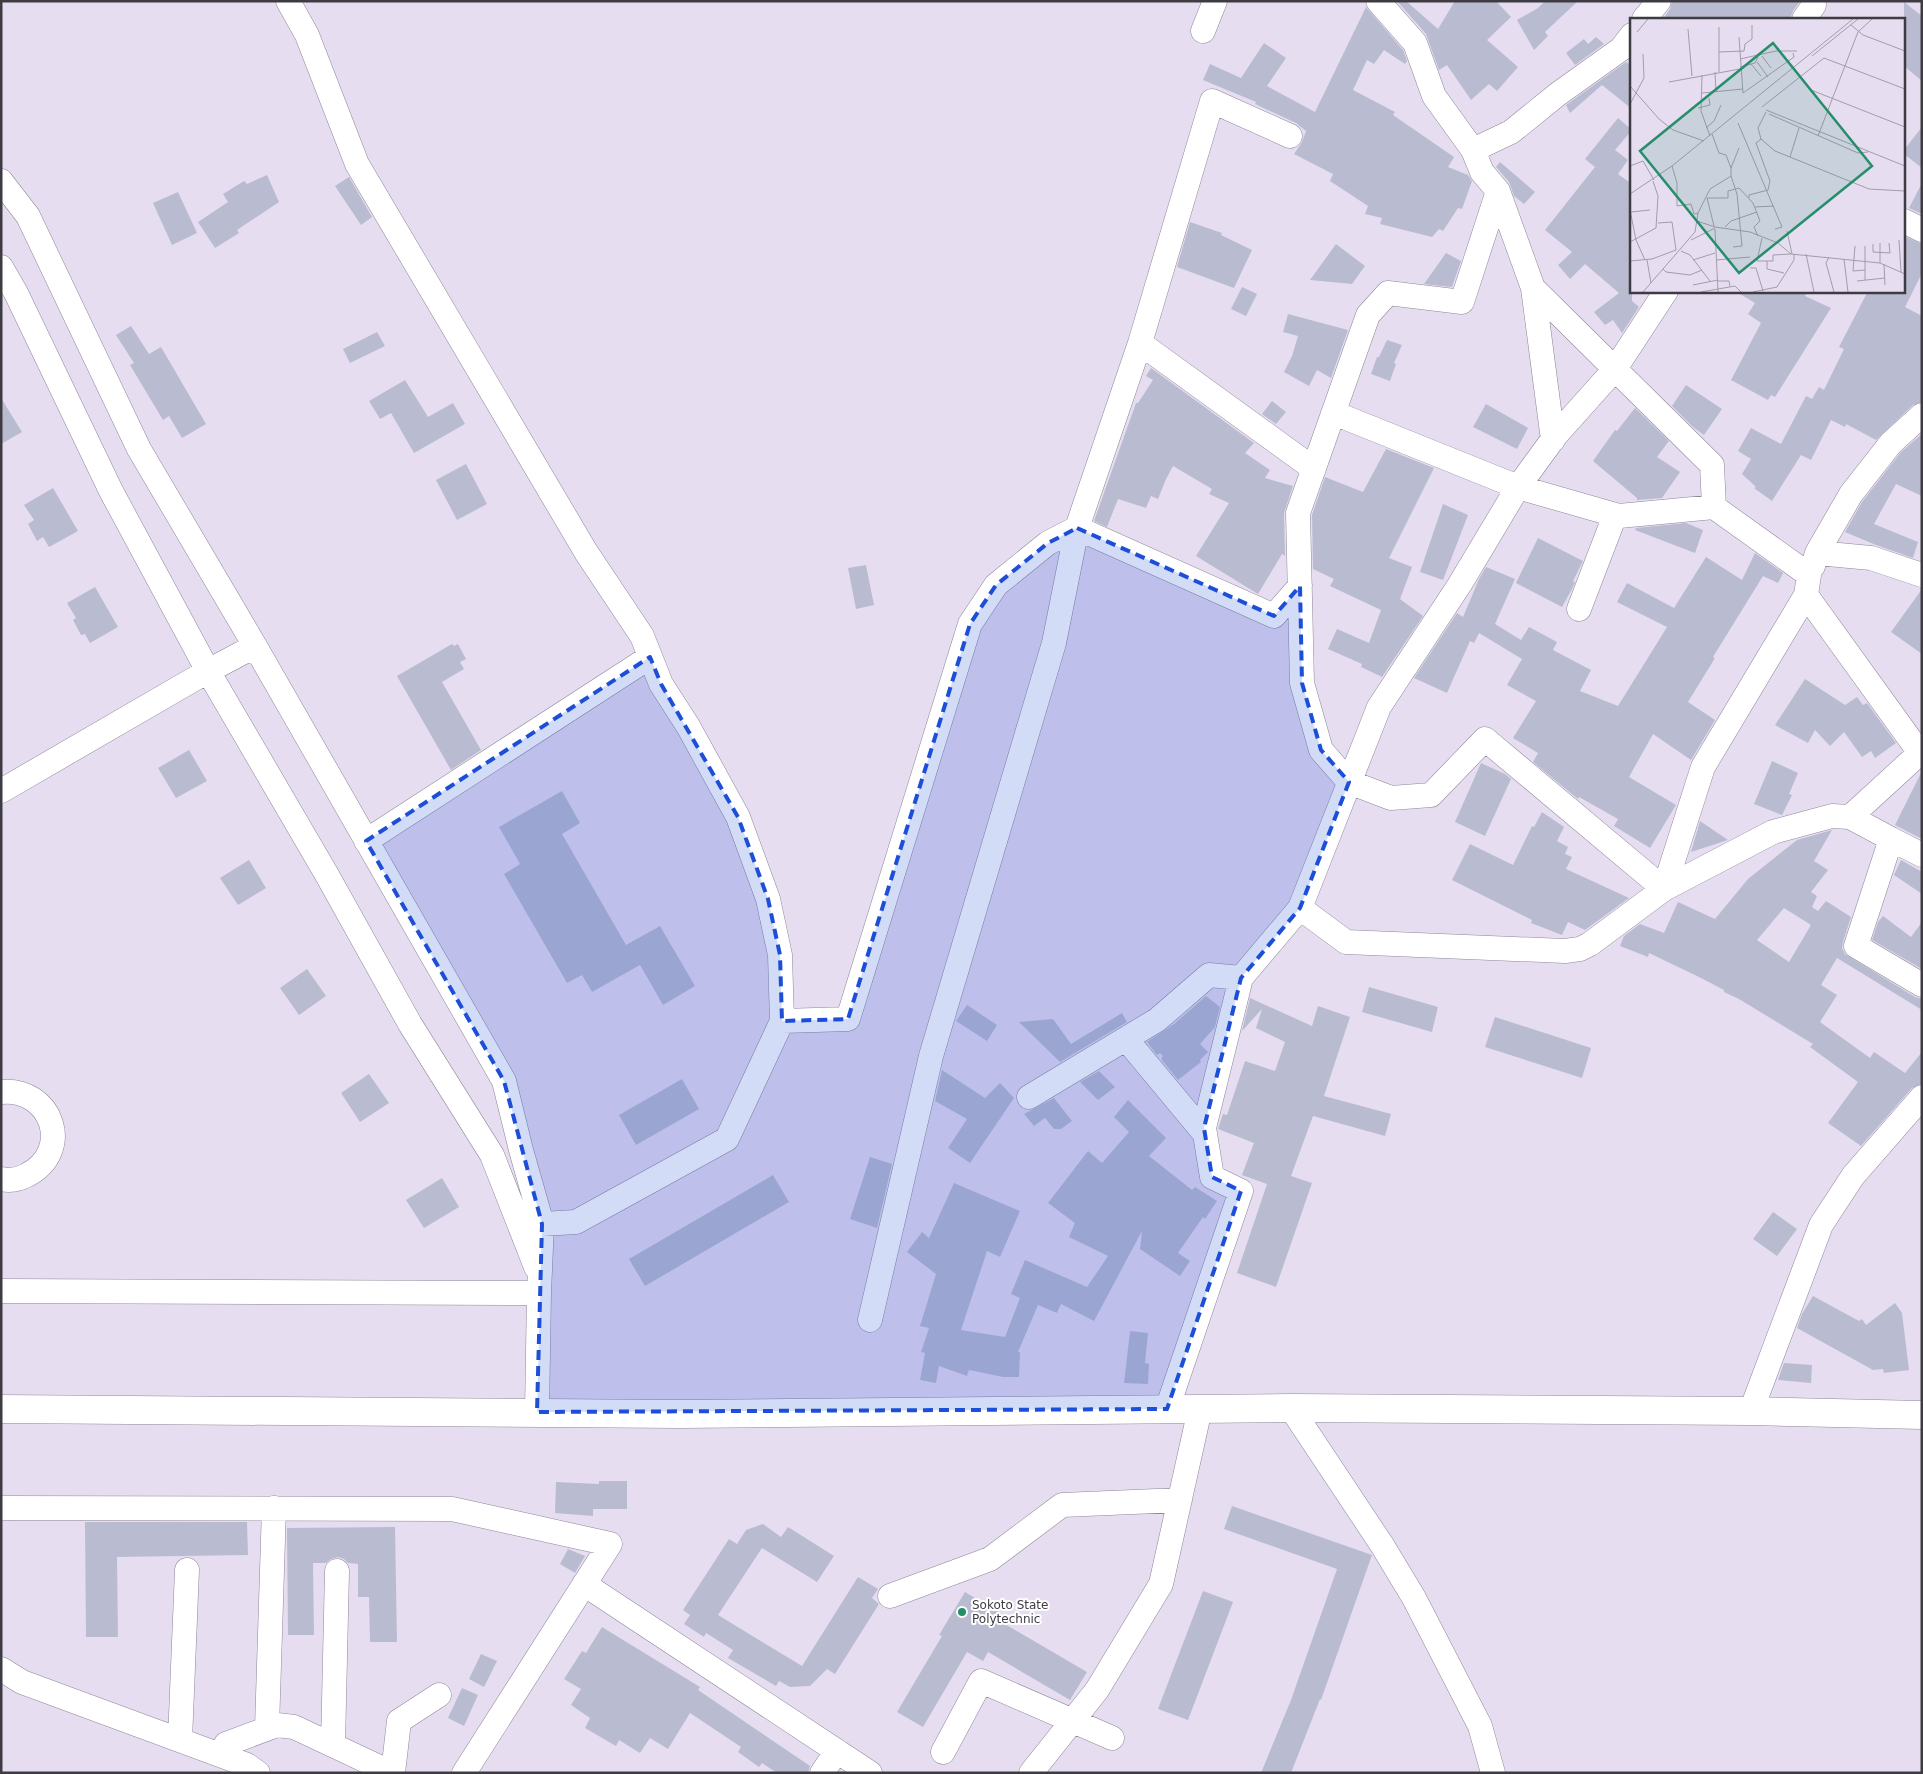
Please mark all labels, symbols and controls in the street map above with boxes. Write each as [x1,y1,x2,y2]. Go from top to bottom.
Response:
inset map [1630,18,1906,292]
place label: Sokoto State Polytechnic [972,1598,1048,1626]
marker: Sokoto State Polytechnic [956,1606,968,1618]

